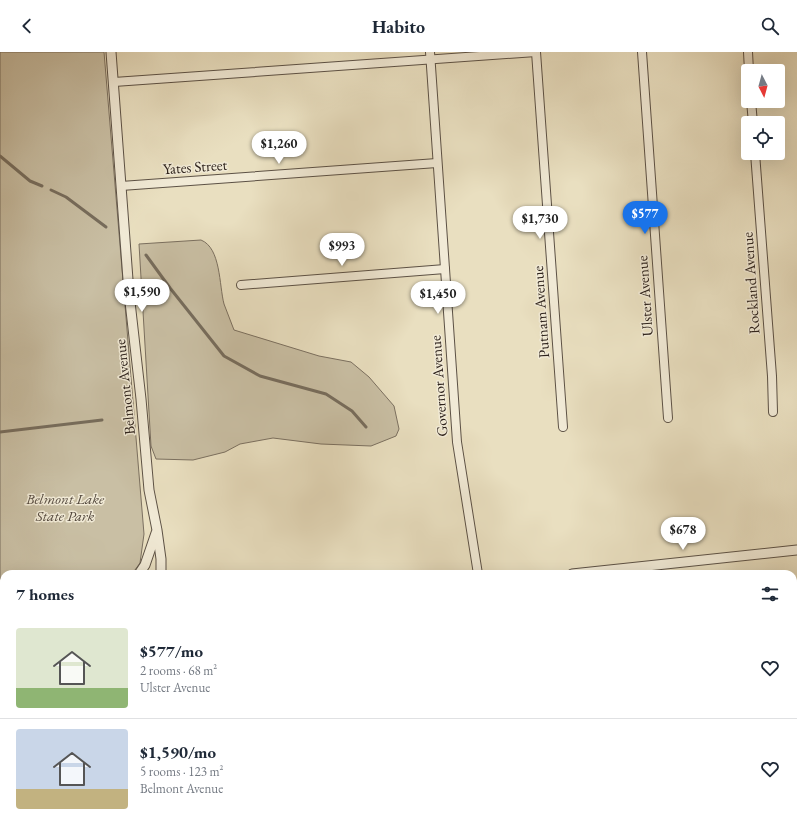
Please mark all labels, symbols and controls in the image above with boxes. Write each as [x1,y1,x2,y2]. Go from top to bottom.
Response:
icon: back [16,15,38,37]
text: Habito [372,15,425,38]
icon: search [759,15,781,37]
north arrow [741,64,785,108]
map controls [741,64,785,160]
button: locate [741,116,785,160]
pin: $1,260 [246,131,312,165]
text: $1,260 [261,135,297,152]
street label: Yates Street [162,155,228,178]
pin: $577 [621,201,669,235]
text: $577 [632,205,658,222]
pin: $1,730 [507,206,573,240]
text: $1,730 [522,210,558,227]
street label: Rockland Avenue [737,231,764,335]
pin: $993 [318,233,366,267]
text: $993 [329,237,355,254]
street label: Ulster Avenue [632,255,657,337]
street label: Putnam Avenue [528,265,553,359]
pin: $1,590 [109,279,175,313]
pin: $1,450 [405,281,471,315]
text: $1,590 [124,283,160,300]
text: $1,450 [420,285,456,302]
street label: Governor Avenue [425,335,452,437]
street label: Belmont Avenue [110,338,139,436]
park label: Belmont Lake State Park [25,489,105,525]
pin: $678 [659,517,707,551]
text: $678 [670,521,696,538]
text: 7 homes [16,583,74,605]
icon: filters [759,583,781,605]
text: $577/mo [140,640,203,662]
icon: home [48,644,96,692]
icon: heart [759,657,781,679]
text: 2 rooms · 68 m² [140,662,217,679]
text: Ulster Avenue [140,679,210,696]
text: $1,590/mo [140,741,216,763]
icon: home [48,745,96,793]
icon: heart [759,758,781,780]
text: 5 rooms · 123 m² [140,763,224,780]
text: Belmont Avenue [140,780,223,797]

